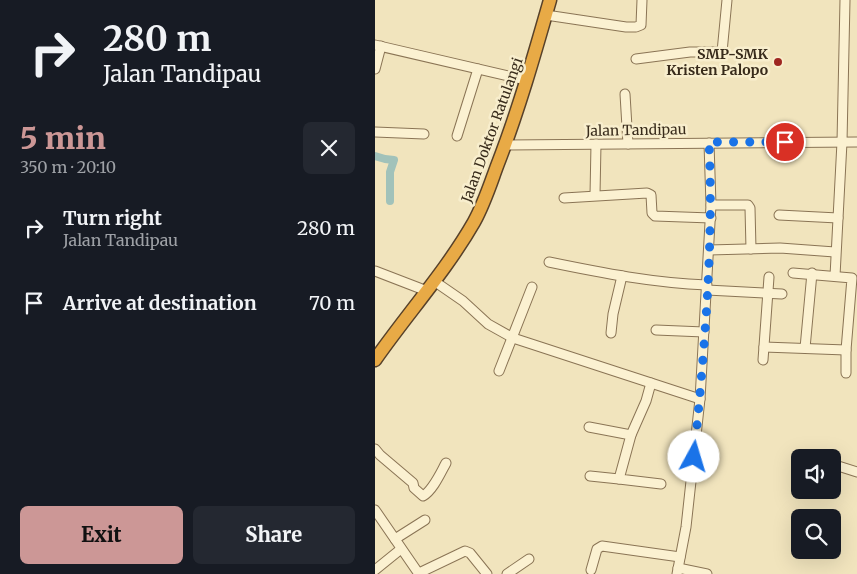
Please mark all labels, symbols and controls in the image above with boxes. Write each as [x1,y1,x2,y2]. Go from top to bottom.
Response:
text: 280 m [103,17,211,61]
icon: right [20,20,85,85]
place label: SMP-SMK Kristen Palopo [666,45,769,79]
street label: Jalan Doktor Ratulangi [457,55,527,206]
marker: SMP-SMK Kristen Palopo [772,56,784,68]
text: Jalan Tandipau [103,60,261,88]
text: 5 min [20,119,106,157]
street label: Jalan Tandipau [584,120,687,140]
pin [764,121,806,163]
button: close [303,122,355,174]
icon: arrive [771,128,799,156]
text: 350 m · 20:10 [20,157,116,177]
text: Turn right [63,206,162,230]
icon: right [20,214,48,242]
text: 280 m [297,216,355,240]
text: Jalan Tandipau [63,230,178,250]
icon: arrive [20,289,48,317]
text: Arrive at destination [63,291,257,315]
text: 70 m [309,291,355,315]
position arrow [667,430,719,482]
map controls [791,449,841,559]
button: sound [791,449,841,499]
button: Exit [20,506,183,564]
button: Share [193,506,355,564]
button: search [791,509,841,559]

